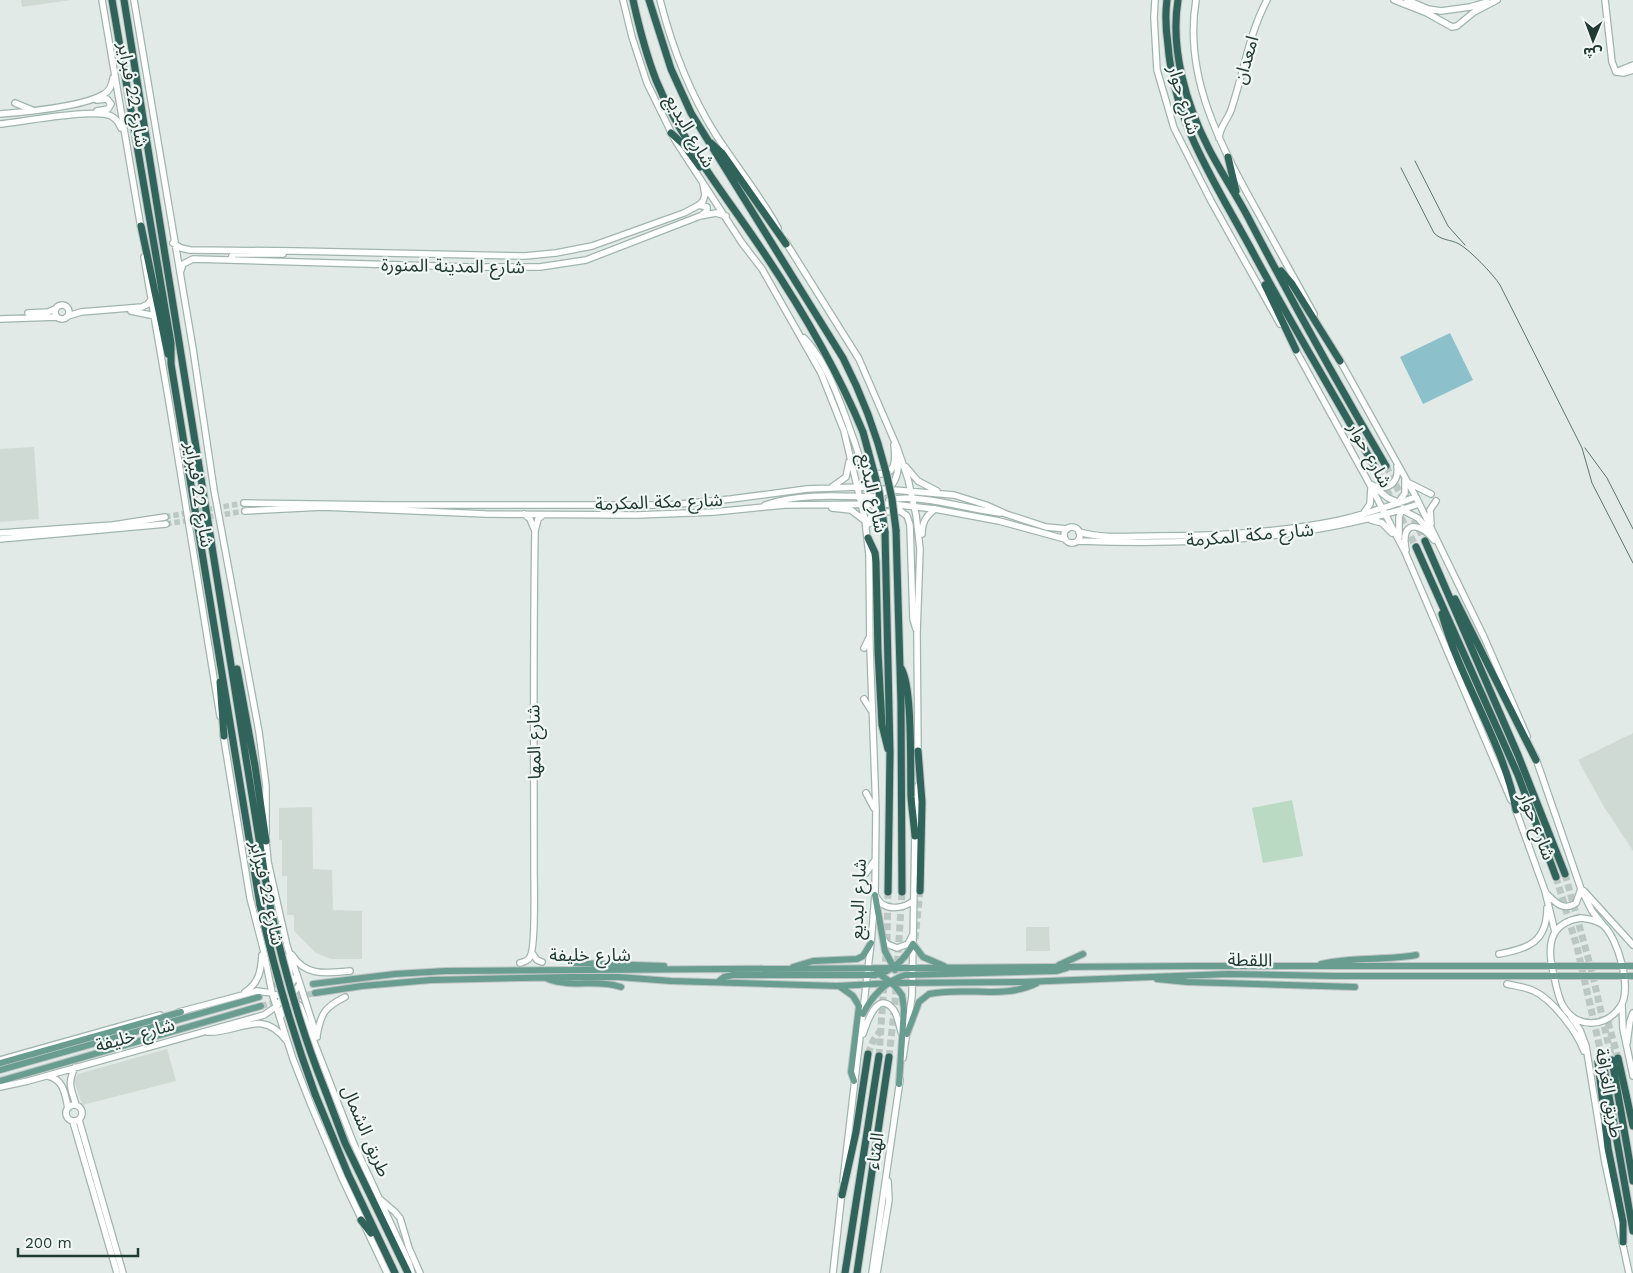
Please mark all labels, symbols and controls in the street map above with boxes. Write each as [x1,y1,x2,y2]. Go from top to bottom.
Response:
north arrow [1568,15,1618,65]
street label: امعدان [1229,33,1263,87]
street label: شارع 22 فبراير [110,40,153,150]
text: ش [1583,45,1603,61]
street label: شارع حوار [1160,62,1205,138]
street label: شارع البديع [658,90,720,173]
street label: شارع المدينة المنورة [381,254,525,281]
street label: شارع حوار [1340,418,1397,493]
street label: شارع 22 فبراير [177,440,218,550]
street label: شارع البديع [851,451,892,535]
street label: شارع مكة المكرمة [595,489,723,518]
street label: شارع مكة المكرمة [1185,518,1315,555]
street label: شارع المها [522,704,549,780]
street label: شارع حوار [1511,788,1560,864]
street label: شارع 22 فبراير [242,838,289,948]
street label: شارع البديع [845,858,874,940]
street label: شارع خليفة [549,944,631,969]
street label: اللقطة [1227,949,1273,970]
street label: شارع خليفة [93,1013,178,1060]
street label: طريق الغرافة [1590,1046,1628,1140]
street label: طريق الشمال [337,1082,395,1180]
street label: الهناء [862,1131,887,1171]
scale bar [18,1226,138,1258]
text: 200 m [25,1234,72,1252]

